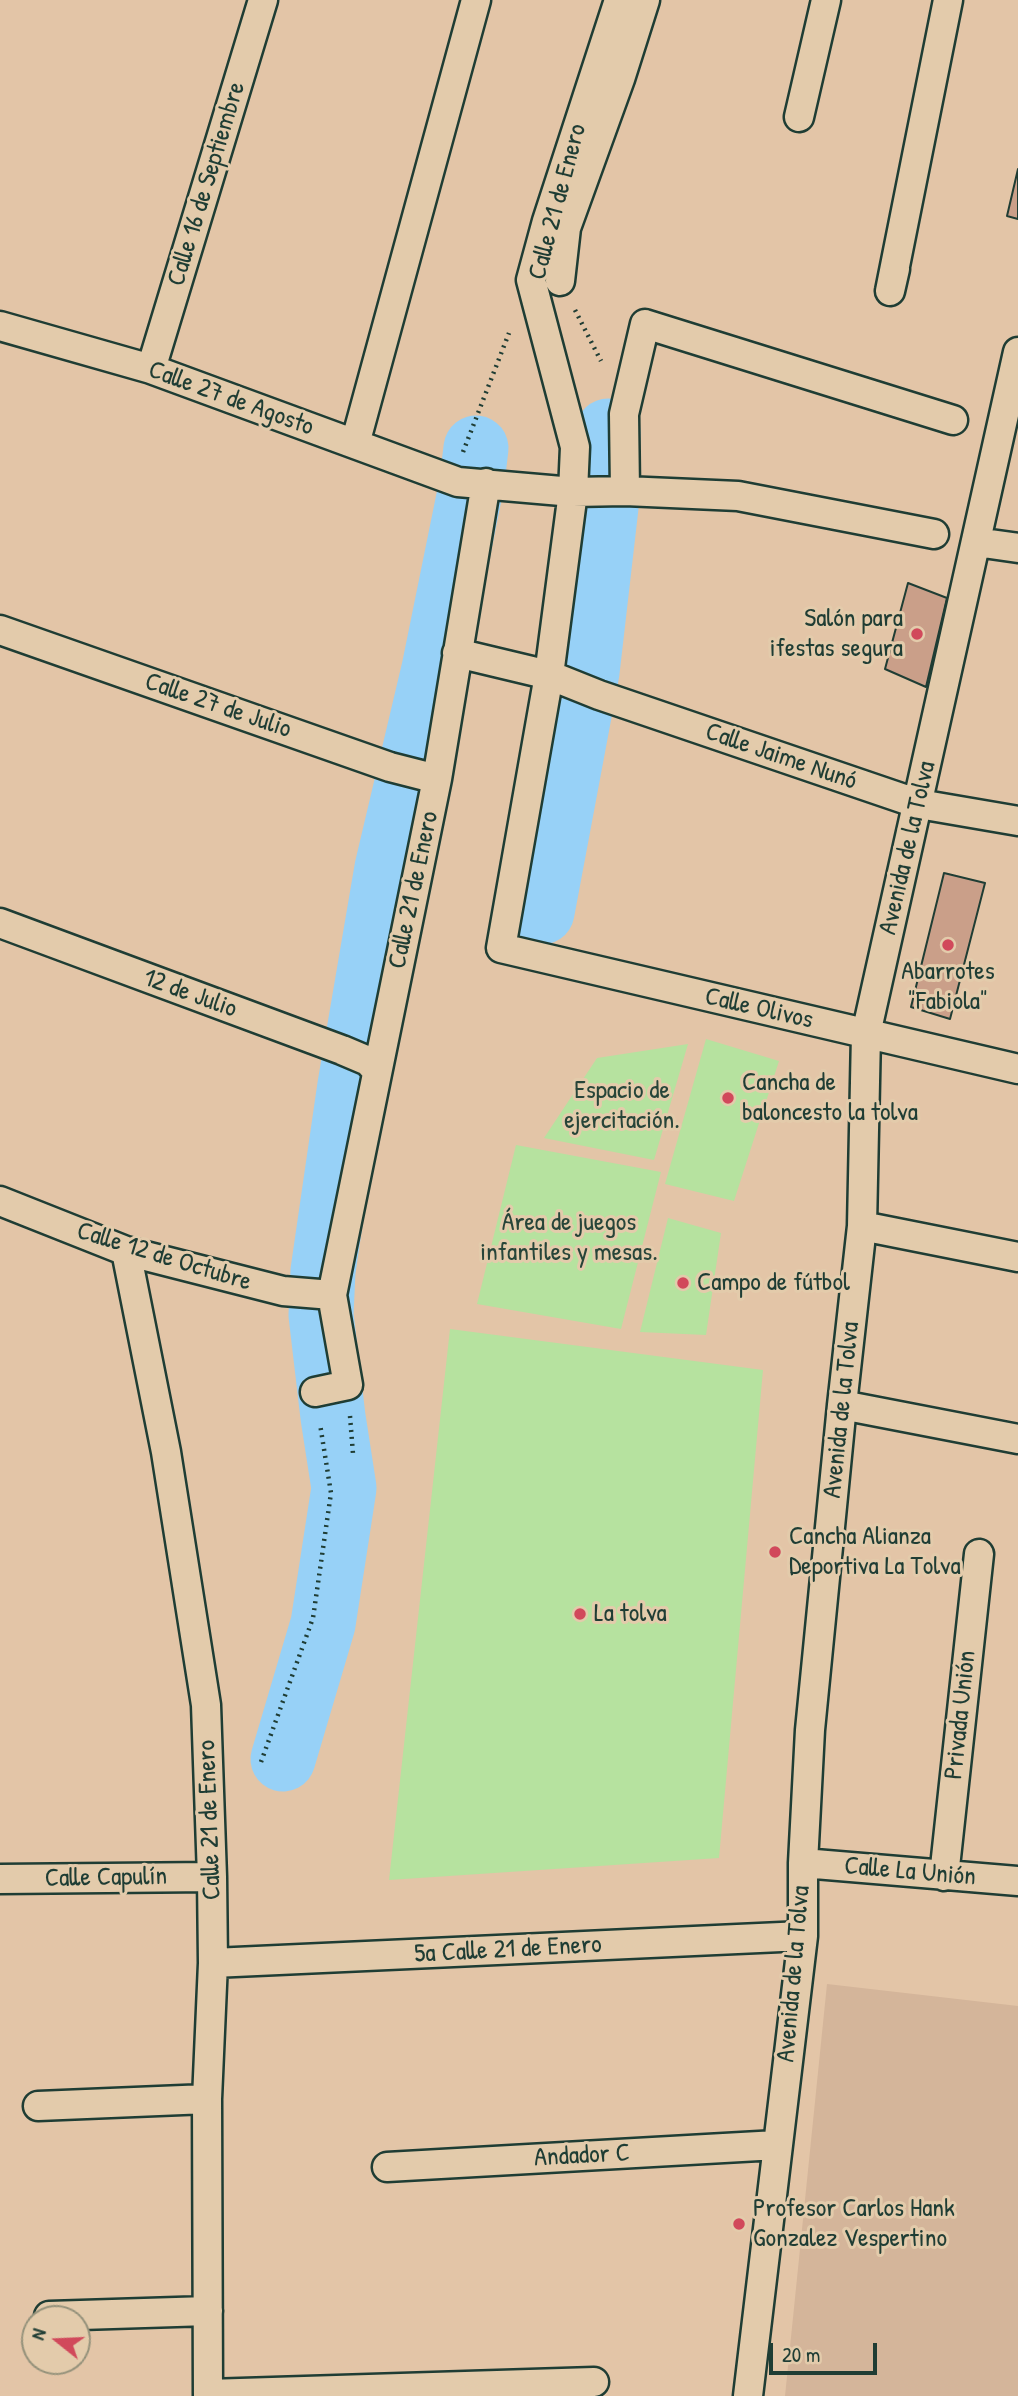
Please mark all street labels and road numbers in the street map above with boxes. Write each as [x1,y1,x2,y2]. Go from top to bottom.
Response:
street label: Calle 16 de Septiembre [161,78,253,290]
street label: Calle 21 de Enero [522,121,594,283]
street label: Calle 27 de Agosto [144,355,318,443]
street label: Calle 27 de Julio [141,666,295,746]
street label: Calle Jaime Nunó [701,717,861,797]
street label: Avenida de la Tolva [873,758,943,938]
street label: Calle 21 de Enero [382,808,446,972]
street label: 12 de Julio [139,963,241,1025]
street label: Calle Olivos [702,981,816,1037]
street label: Calle 12 de Octubre [73,1216,255,1298]
street label: Avenida de la Tolva [817,1320,867,1500]
street label: Privada Unión [939,1649,983,1781]
street label: Calle 21 de Enero [192,1739,228,1901]
street label: Calle La Unión [843,1851,977,1893]
street label: Calle Capulín [45,1861,167,1895]
street label: Avenida de la Tolva [771,1884,817,2064]
street label: 5a Calle 21 de Enero [414,1930,602,1970]
street label: Andador C [533,2138,631,2174]

